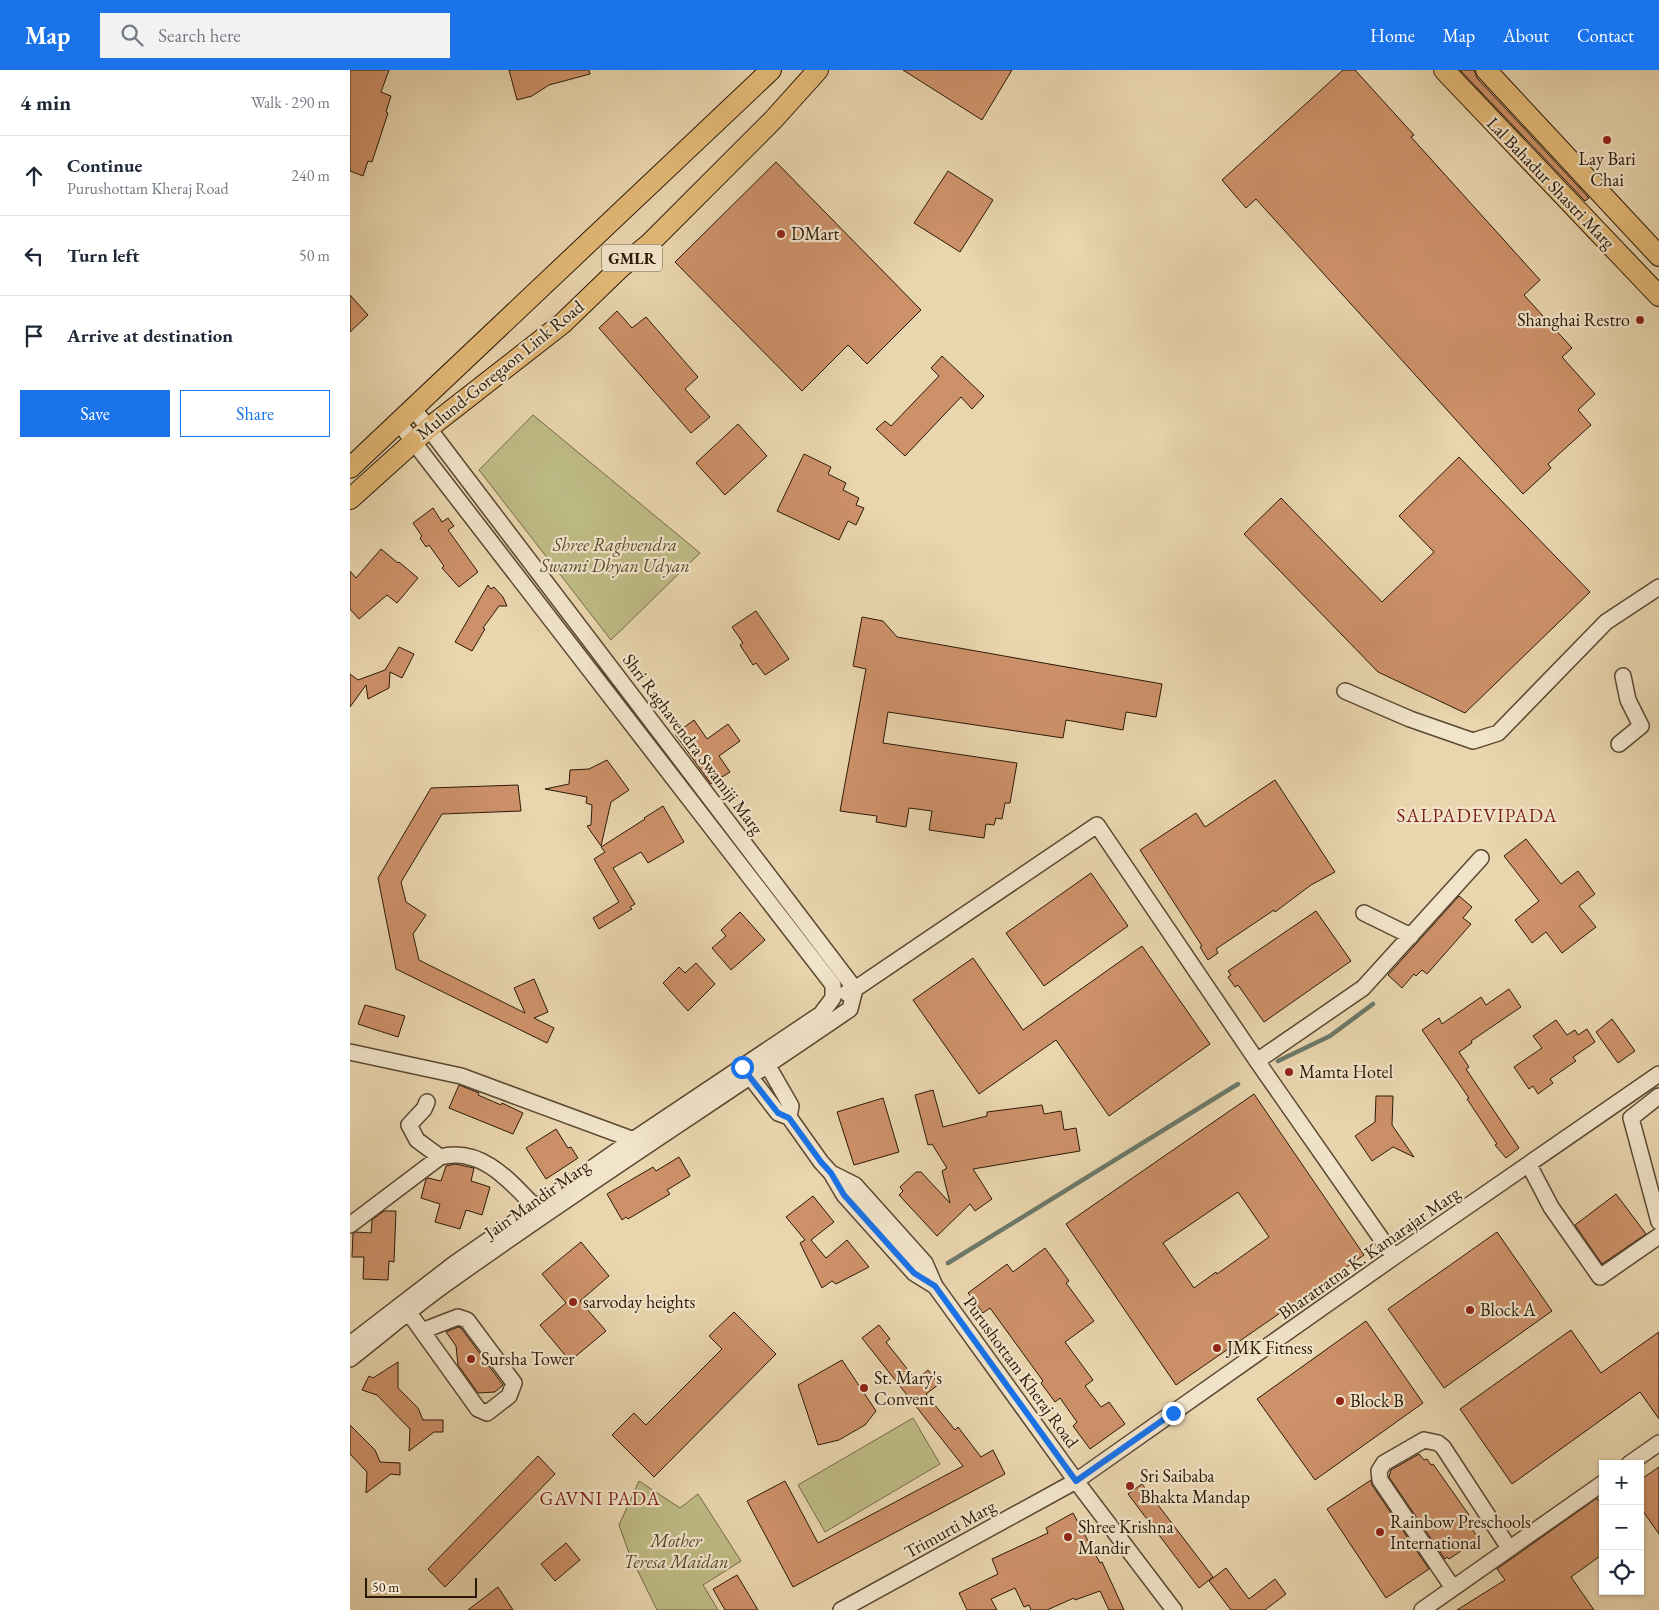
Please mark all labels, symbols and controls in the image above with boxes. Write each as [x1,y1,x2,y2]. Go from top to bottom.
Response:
search box [100,13,450,58]
text: Map [25,20,70,51]
icon: search [118,21,146,49]
text: Search here [158,23,241,48]
text: Home [1370,24,1415,47]
text: Map [1443,24,1475,47]
text: About [1503,24,1549,47]
text: Contact [1577,24,1634,47]
text: 4 min [20,89,71,116]
text: Walk · 290 m [251,92,330,113]
street label: Lal Bahadur Shastri Marg [1482,112,1621,254]
marker: Lay Bari Chai [1601,134,1613,146]
place label: Lay Bari Chai [1578,147,1636,191]
text: Continue [67,153,142,178]
icon: ahead [20,162,48,190]
text: 240 m [291,165,330,186]
text: Purushottam Kheraj Road [67,178,229,199]
place label: DMart [791,222,840,245]
marker: DMart [775,228,787,240]
icon: left [20,242,48,270]
text: Turn left [67,243,139,268]
road number: GMLR [602,244,662,272]
text: 50 m [299,245,330,266]
street label: Mulund-Goregaon Link Road [411,294,589,444]
place label: Shanghai Restro [1517,308,1630,331]
marker: Shanghai Restro [1634,314,1646,326]
icon: arrive [20,322,48,350]
text: Arrive at destination [67,323,233,348]
button: Save [20,390,170,437]
button: Share [180,390,330,437]
park label: Shree Raghvendra Swami Dhyan Udyan [539,533,690,578]
street label: Shri Raghavendra Swamiji Marg [618,649,769,839]
district label: SALPADEVIPADA [1396,803,1558,828]
route start [731,1056,754,1079]
place label: Mamta Hotel [1299,1060,1393,1083]
marker: Mamta Hotel [1283,1066,1295,1078]
street label: Jain Mandir Marg [478,1154,594,1245]
street label: Bharatratna K. Kamarajar Marg [1273,1181,1464,1324]
place label: sarvoday heights [583,1290,695,1313]
street label: Purushottam Kheraj Road [959,1291,1085,1453]
marker: sarvoday heights [567,1296,579,1308]
place label: Block A [1480,1298,1536,1321]
marker: Block A [1464,1304,1476,1316]
place label: JMK Fitness [1225,1336,1313,1359]
marker: JMK Fitness [1211,1342,1223,1354]
place label: Sursha Tower [481,1347,574,1370]
marker: Sursha Tower [465,1353,477,1365]
place label: St. Mary's Convent [874,1366,942,1410]
marker: St. Mary's Convent [858,1382,870,1394]
place label: Block B [1350,1389,1404,1412]
marker: Block B [1334,1395,1346,1407]
route end [1162,1402,1185,1425]
map controls [1599,1460,1644,1595]
button: + [1599,1460,1644,1505]
place label: Sri Saibaba Bhakta Mandap [1140,1464,1250,1508]
marker: Sri Saibaba Bhakta Mandap [1124,1480,1136,1492]
district label: GAVNI PADA [539,1486,661,1511]
street label: Trimurti Marg [900,1494,1000,1563]
button: − [1599,1505,1644,1550]
place label: Rainbow Preschools International [1390,1510,1531,1554]
place label: Shree Krishna Mandir [1078,1515,1174,1559]
marker: Rainbow Preschools International [1374,1526,1386,1538]
park label: Mother Teresa Maidan [624,1529,728,1573]
marker: Shree Krishna Mandir [1062,1531,1074,1543]
button: locate [1599,1550,1644,1595]
scale bar [365,1575,478,1598]
text: 50 m [372,1578,399,1596]

